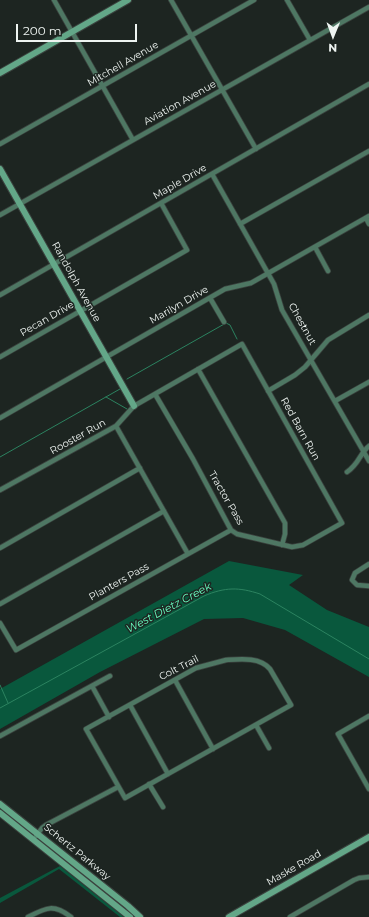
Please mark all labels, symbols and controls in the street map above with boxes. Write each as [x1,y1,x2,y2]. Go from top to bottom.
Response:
scale bar [18,16,139,42]
north arrow [313,16,353,56]
text: 200 m [23,23,62,38]
street label: Mitchell Avenue [85,39,161,89]
text: N [328,41,337,55]
street label: Aviation Avenue [142,78,218,128]
street label: Maple Drive [151,162,209,202]
street label: Randolph Avenue [49,240,103,324]
street label: Marilyn Drive [148,283,210,327]
street label: Pecan Drive [18,299,76,339]
street label: Chestnut [286,301,318,347]
street label: Red Barn Run [278,395,322,463]
street label: Rooster Run [48,417,108,457]
street label: Tractor Pass [206,469,246,527]
street label: Planters Pass [87,561,151,603]
water label: West Dietz Creek [124,580,214,636]
street label: Colt Trail [157,653,201,683]
street label: Schertz Parkway [41,821,113,883]
street label: Maske Road [265,848,323,888]

